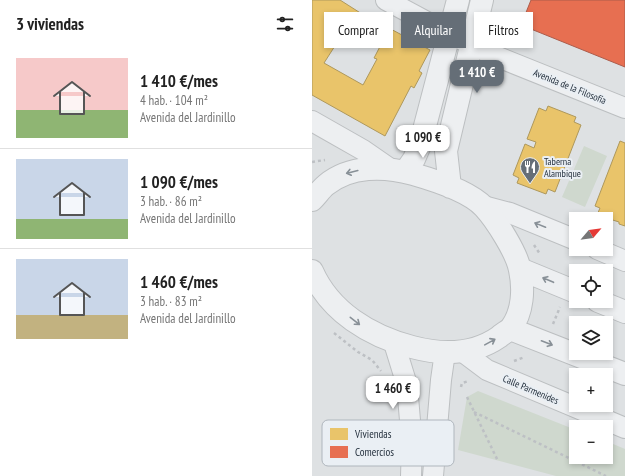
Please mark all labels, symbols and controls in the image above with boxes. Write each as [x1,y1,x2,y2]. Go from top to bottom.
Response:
chip: Comprar [324,12,393,48]
chip: Alquilar [401,12,466,48]
chip: Filtros [474,12,533,48]
text: 3 viviendas [16,13,84,35]
icon: filters [274,13,296,35]
pin: 1 410 € [440,60,514,94]
text: 1 410 € [459,64,495,81]
street label: Avenida de la Filosofía [531,66,608,107]
text: 1 410 €/mes [140,70,218,92]
icon: home [48,74,96,122]
text: 4 hab. · 104 m² [140,92,208,109]
text: Avenida del Jardinillo [140,109,236,126]
pin: 1 090 € [386,125,460,159]
text: 1 090 € [405,129,441,146]
place label: Taberna Alambique [544,155,581,180]
restaurant icon: Taberna Alambique [519,156,541,184]
one-way arrow [346,169,359,177]
text: 1 090 €/mes [140,171,218,193]
icon: home [48,175,96,223]
text: 3 hab. · 86 m² [140,193,202,210]
text: Avenida del Jardinillo [140,210,236,227]
north arrow [569,212,613,256]
map controls [569,212,613,464]
one-way arrow [535,221,547,228]
button: locate [569,264,613,308]
text: 1 460 €/mes [140,271,218,293]
icon: home [48,275,96,323]
one-way arrow [543,276,555,284]
text: 3 hab. · 83 m² [140,293,202,310]
text: Avenida del Jardinillo [140,310,236,327]
button: layers [569,316,613,360]
one-way arrow [349,317,360,326]
one-way arrow [484,337,496,345]
one-way arrow [540,339,552,347]
button: + [569,368,613,412]
street label: Calle Parmenides [501,372,561,407]
pin: 1 460 € [356,376,430,410]
text: 1 460 € [375,380,411,397]
legend [322,420,454,466]
button: − [569,420,613,464]
text: Viviendas [354,427,392,441]
text: Comercios [355,445,394,459]

